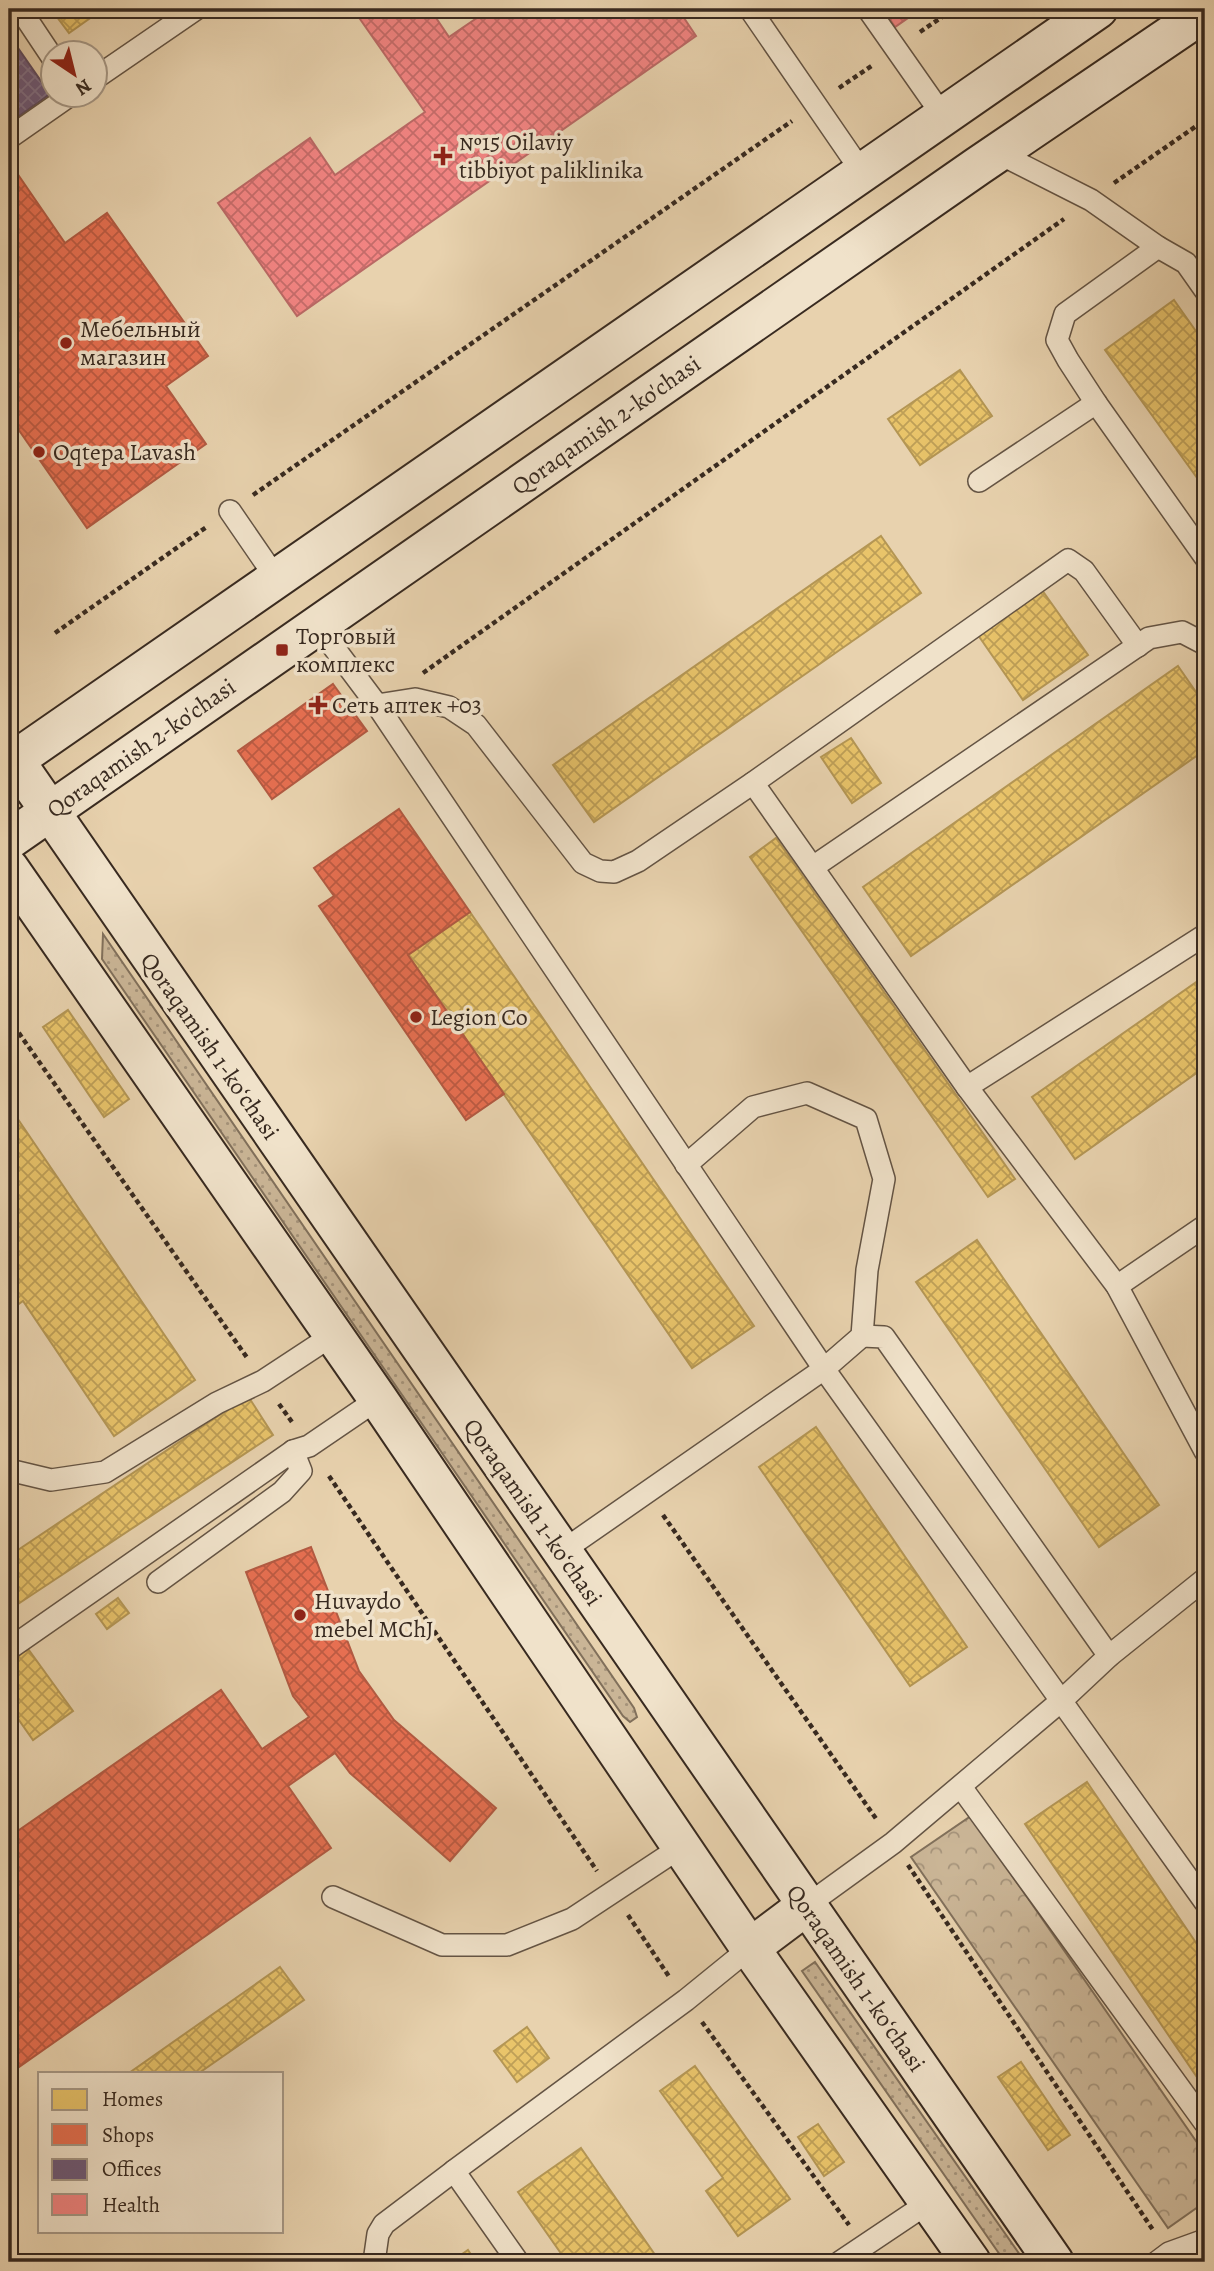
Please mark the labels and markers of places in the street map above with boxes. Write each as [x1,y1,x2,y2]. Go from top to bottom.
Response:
place label: №15 Oilaviy tibbiyot paliklinika [459,126,644,186]
marker: №15 Oilaviy tibbiyot paliklinika [433,146,453,166]
place label: Мебельный магазин [80,313,201,373]
marker: Мебельный магазин [58,335,74,351]
place label: Oqtepa Lavash [53,436,196,468]
marker: Oqtepa Lavash [31,444,47,460]
place label: Торговый комплекс [296,620,396,680]
marker: Торговый комплекс [274,642,290,658]
place label: Сеть аптек +03 [332,689,482,721]
marker: Сеть аптек +03 [310,697,326,713]
place label: Legion Co [430,1001,528,1033]
marker: Legion Co [408,1009,424,1025]
place label: Huvaydo mebel MChJ [314,1585,434,1645]
marker: Huvaydo mebel MChJ [292,1607,308,1623]

